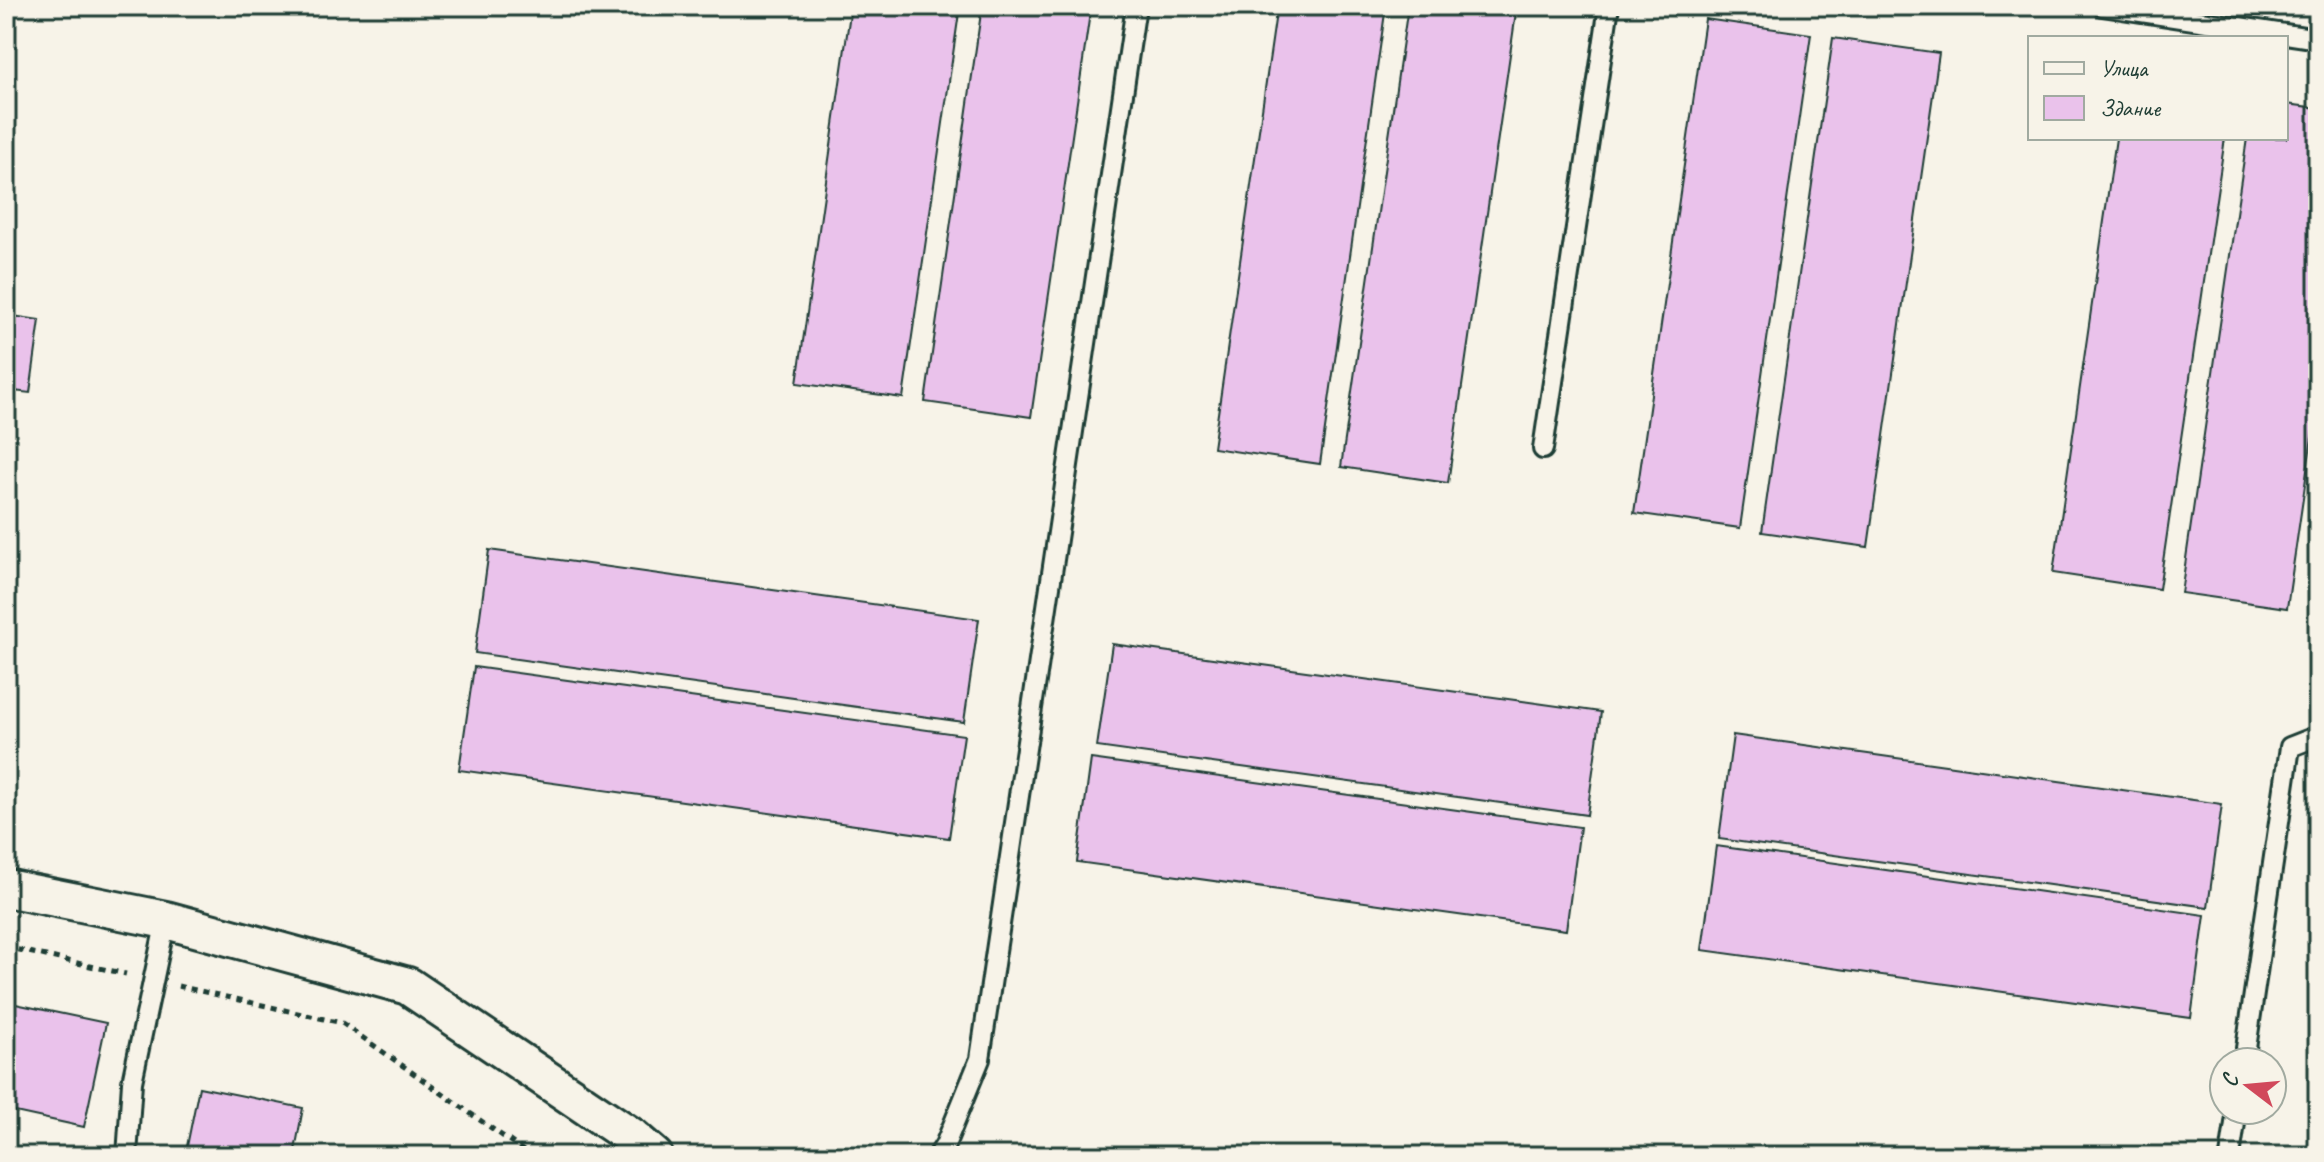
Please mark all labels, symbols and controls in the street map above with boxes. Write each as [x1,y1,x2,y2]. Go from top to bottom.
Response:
legend [2028,36,2288,140]
text: Улица [2100,53,2149,83]
text: Здание [2100,93,2162,123]
north arrow [2208,1046,2288,1126]
text: С [2215,1069,2246,1090]

